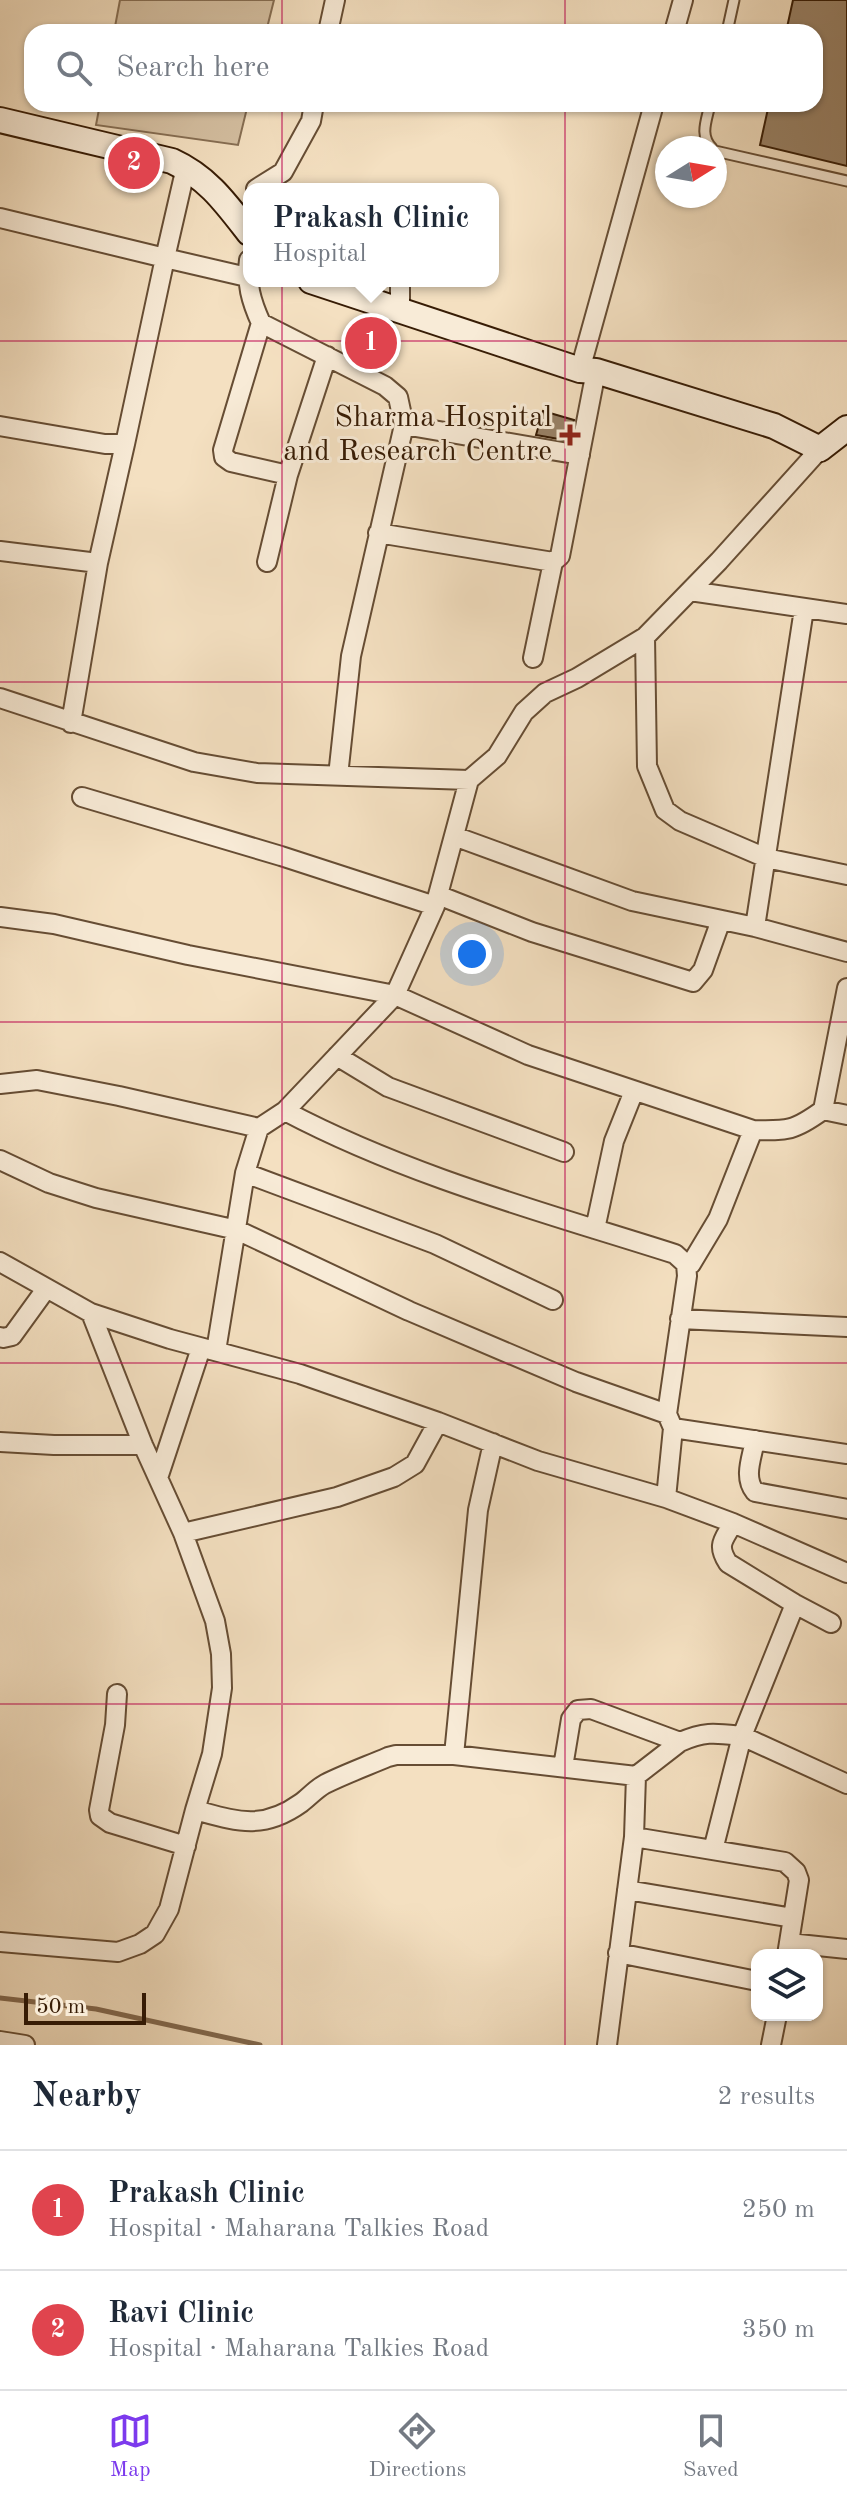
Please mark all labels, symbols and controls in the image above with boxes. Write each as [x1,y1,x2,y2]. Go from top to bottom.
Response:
search box [24,24,823,112]
icon: search [52,46,96,90]
text: Search here [116,53,270,83]
pin: 2 [108,133,160,193]
north arrow [655,136,727,208]
popup [243,183,499,287]
text: Prakash Clinic [273,204,469,234]
text: Hospital [273,241,367,267]
pin: 1 [345,313,397,373]
place label: Sharma Hospital and Research Centre [283,403,552,467]
marker: Sharma Hospital and Research Centre [559,424,581,446]
your location [452,934,492,974]
map controls [751,1949,823,2021]
button: layers [751,1949,823,2021]
scale bar [24,1989,146,2025]
text: 50 m [36,1996,85,2018]
text: Nearby [32,2080,142,2114]
text: 2 results [717,2084,815,2110]
text: Prakash Clinic [108,2179,305,2209]
text: 1 [50,2197,66,2223]
text: 250 m [742,2197,815,2223]
text: Hospital · Maharana Talkies Road [108,2216,489,2242]
text: Ravi Clinic [108,2299,254,2329]
text: 2 [50,2317,66,2343]
text: 350 m [742,2317,815,2343]
text: Hospital · Maharana Talkies Road [108,2336,489,2362]
tab: Map [108,2409,152,2484]
tab: Directions [369,2409,466,2484]
tab: Saved [683,2409,739,2484]

